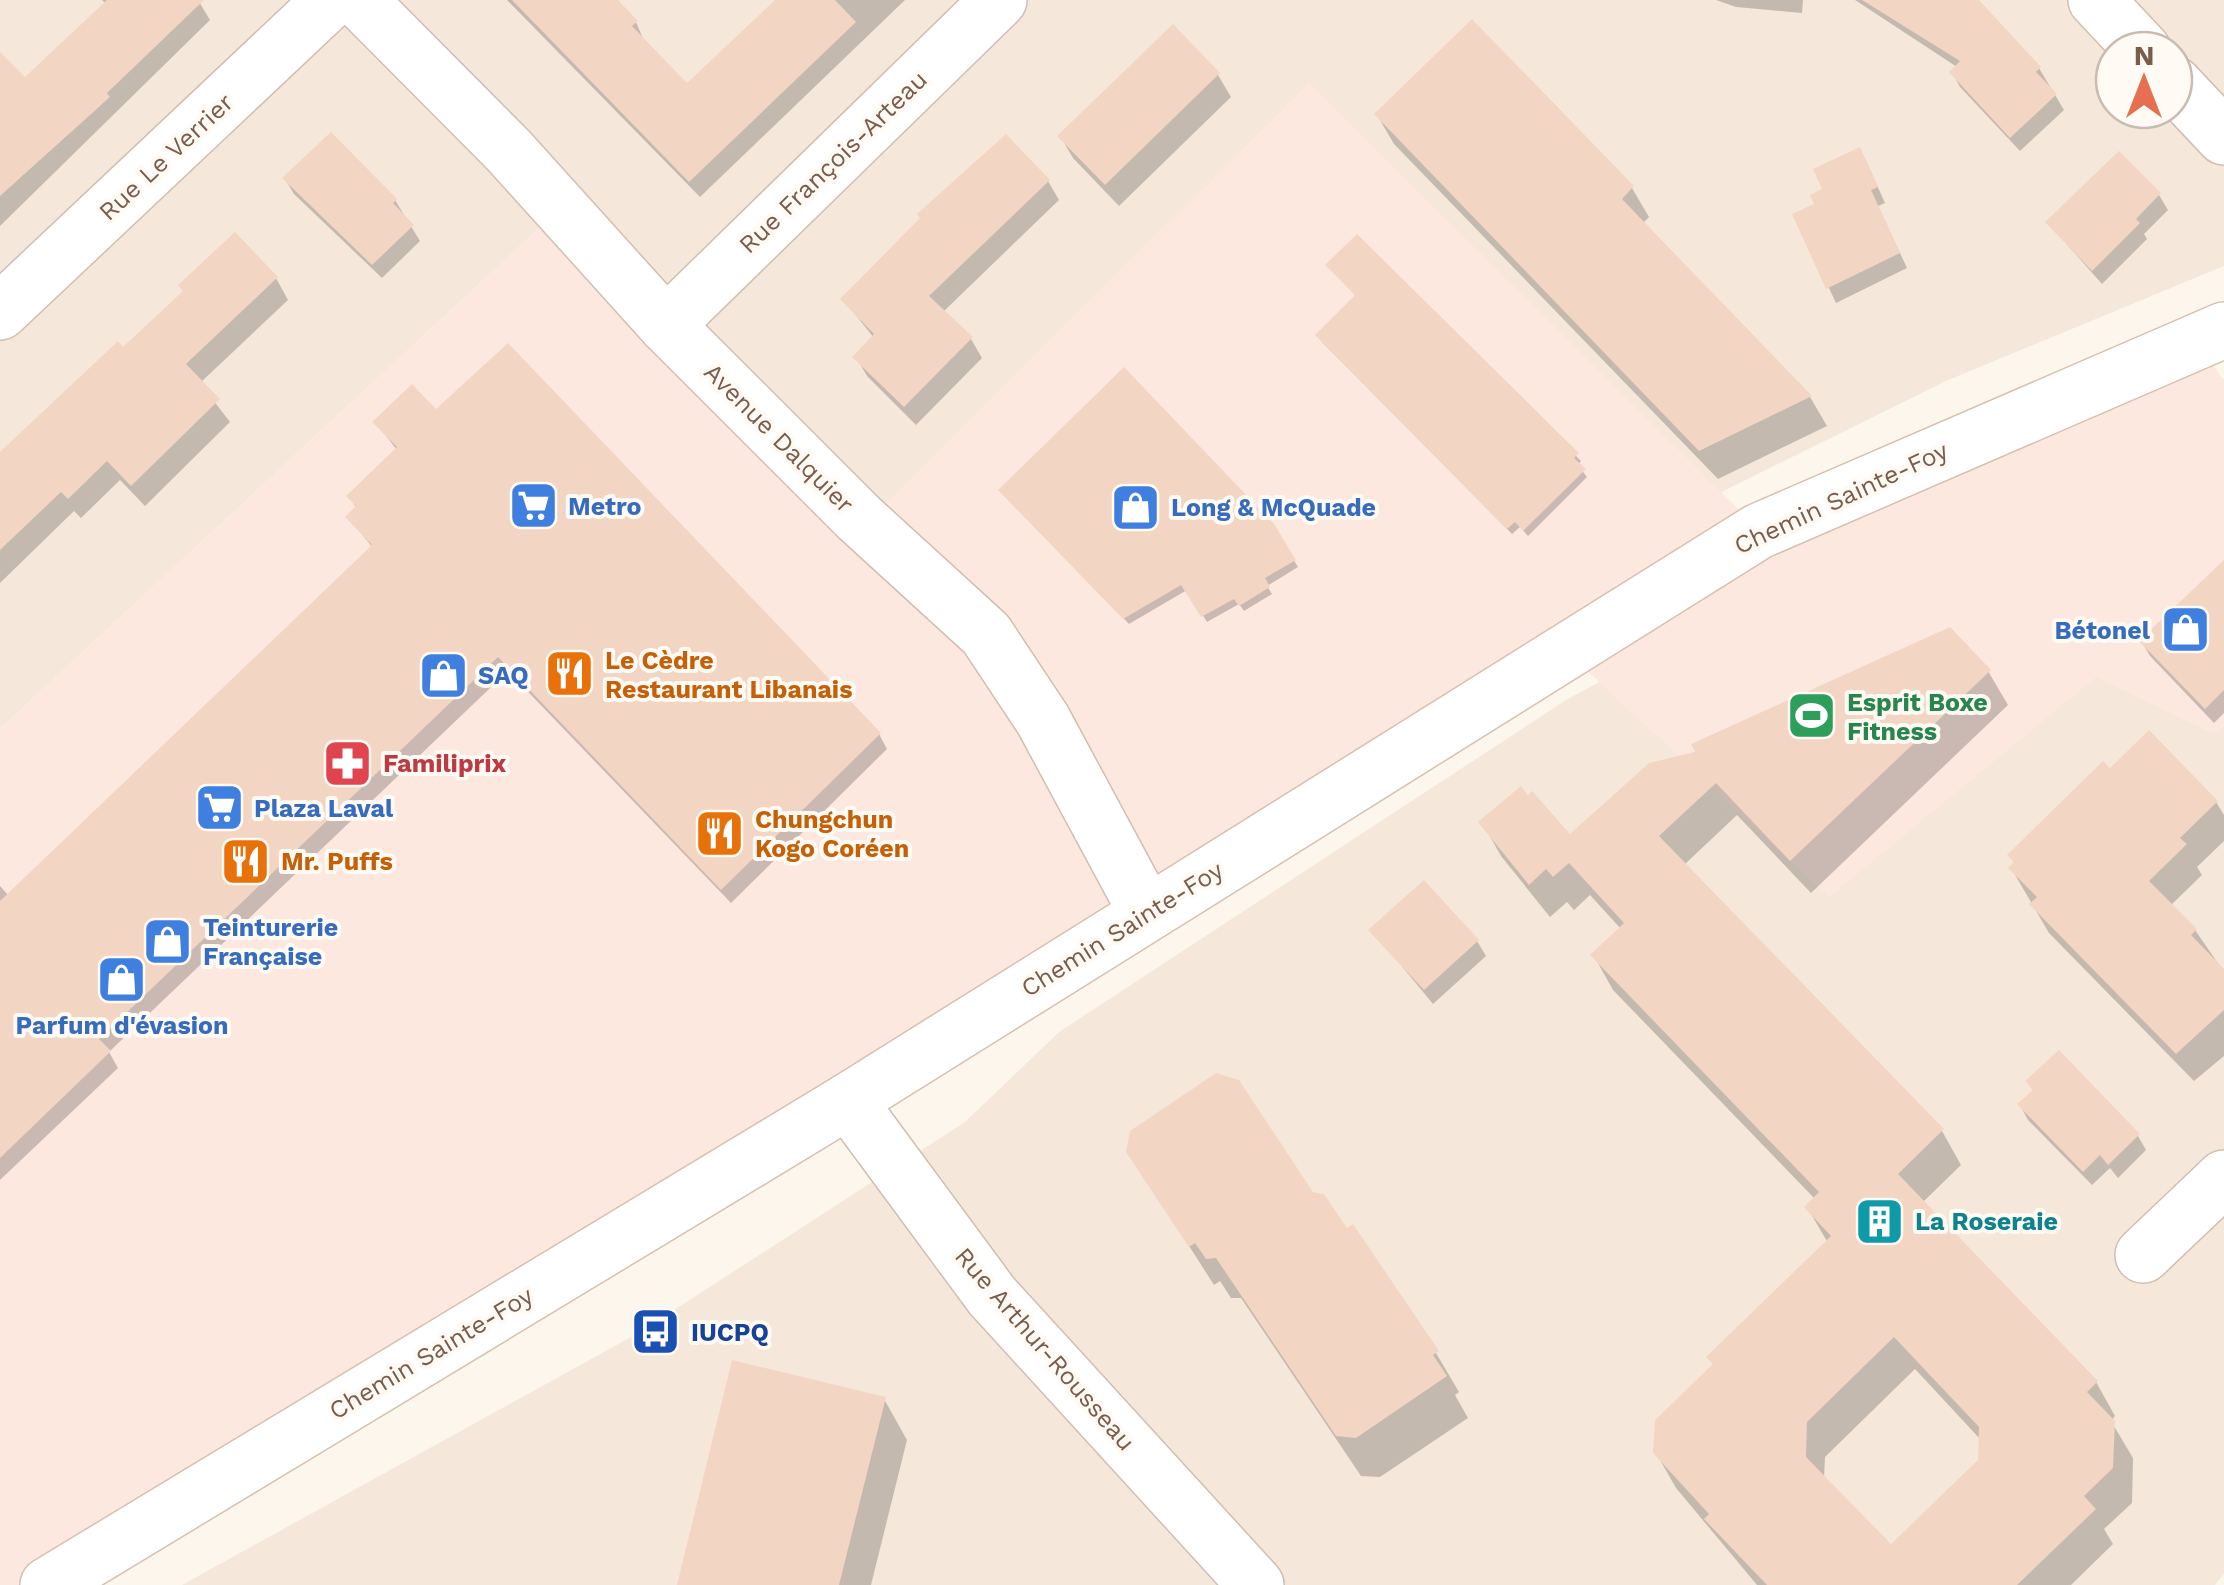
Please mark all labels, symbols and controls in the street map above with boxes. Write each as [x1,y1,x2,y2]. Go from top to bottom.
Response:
north arrow [2094,30,2194,130]
text: N [2134,39,2154,72]
street label: Rue François-Arteau [733,65,933,259]
street label: Rue Le Verrier [93,88,239,226]
street label: Avenue Dalquier [698,357,860,519]
street label: Chemin Sainte-Foy [1730,436,1953,560]
supermarket icon: Metro [507,480,559,532]
shop icon: Long & McQuade [1110,481,1162,533]
place label: Metro [568,492,642,521]
place label: Long & McQuade [1171,493,1376,522]
shop icon: Bétonel [2159,604,2211,656]
place label: Bétonel [2055,616,2151,645]
place label: Le Cèdre Restaurant Libanais [605,646,852,704]
restaurant icon: Le Cèdre Restaurant Libanais [544,648,596,700]
shop icon: SAQ [417,649,469,701]
place label: SAQ [478,661,529,690]
place label: Esprit Boxe Fitness [1847,688,1988,746]
sports icon: Esprit Boxe Fitness [1786,690,1838,742]
pharmacy icon: Familiprix [322,737,374,789]
place label: Familiprix [383,749,507,778]
supermarket icon: Plaza Laval [193,782,245,834]
place label: Plaza Laval [254,794,394,823]
place label: Chungchun Kogo Coréen [755,805,909,863]
restaurant icon: Chungchun Kogo Coréen [694,807,746,859]
restaurant icon: Mr. Puffs [220,835,272,887]
place label: Mr. Puffs [281,847,393,876]
street label: Chemin Sainte-Foy [1016,855,1228,1003]
place label: Teinturerie Française [203,913,338,971]
shop icon: Teinturerie Française [142,915,194,967]
shop icon: Parfum d'évasion [96,953,148,1005]
place label: Parfum d'évasion [15,1011,229,1040]
building icon: La Roseraie [1854,1195,1906,1247]
place label: La Roseraie [1915,1207,2058,1236]
street label: Rue Arthur-Rousseau [949,1242,1141,1456]
street label: Chemin Sainte-Foy [324,1281,538,1425]
bus stop icon: IUCPQ [630,1306,682,1358]
place label: IUCPQ [691,1318,769,1347]

